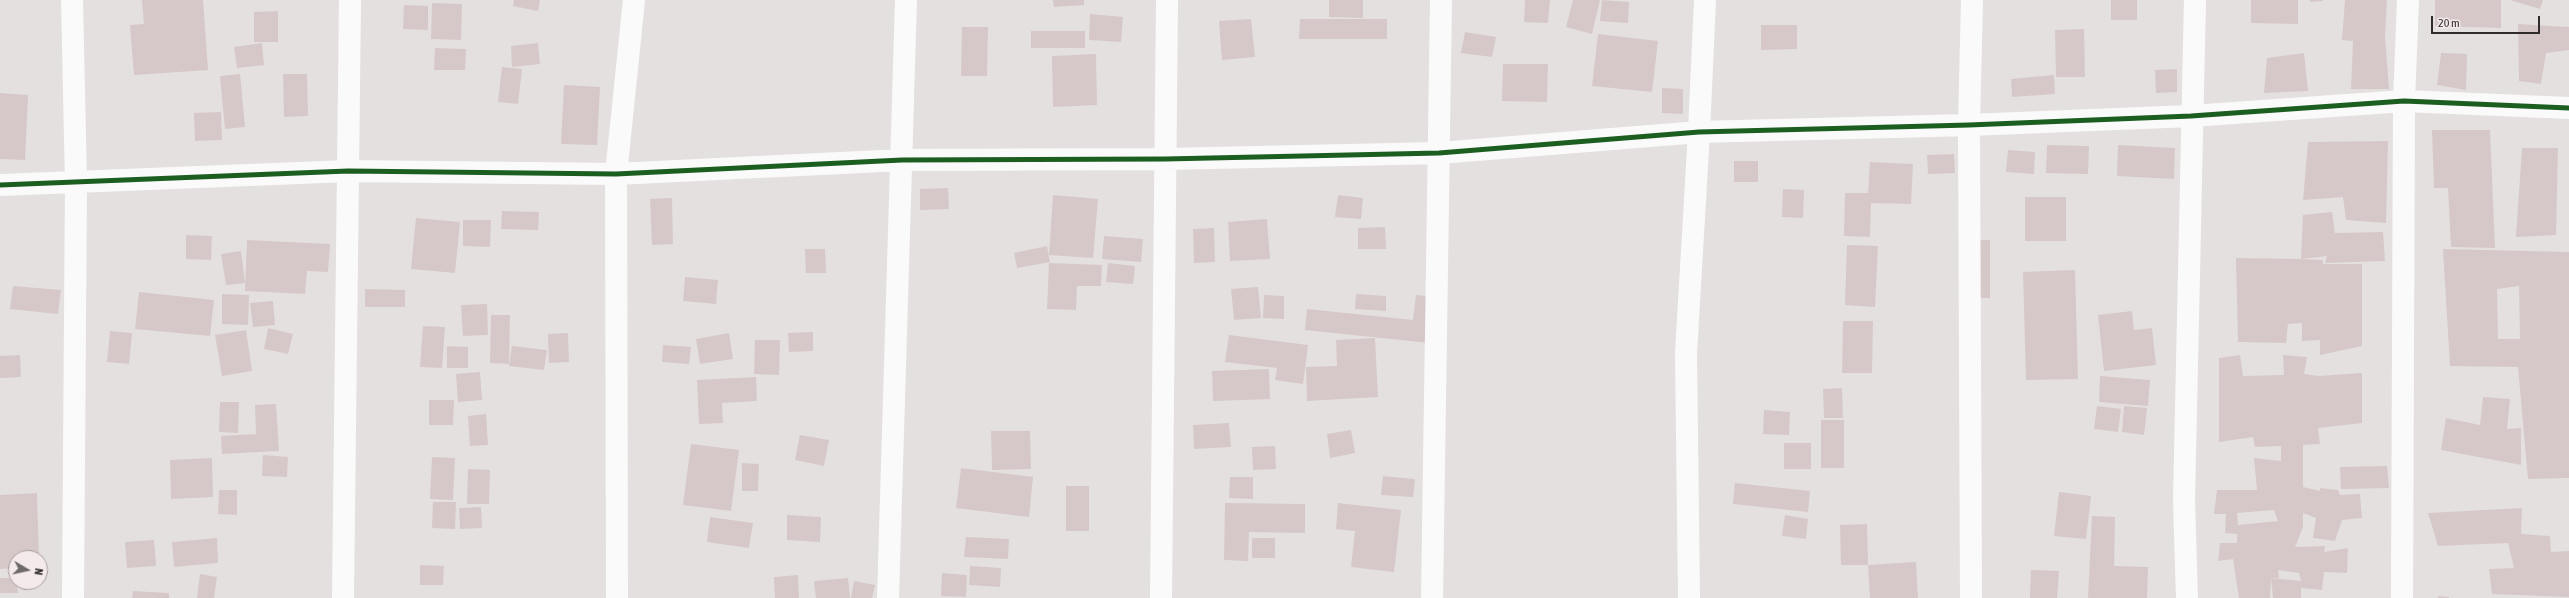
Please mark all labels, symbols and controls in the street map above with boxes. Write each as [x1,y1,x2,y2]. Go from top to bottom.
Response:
scale bar [2433,8,2542,34]
text: 20 m [2438,16,2460,30]
north arrow [8,550,48,590]
text: N [32,568,45,576]

